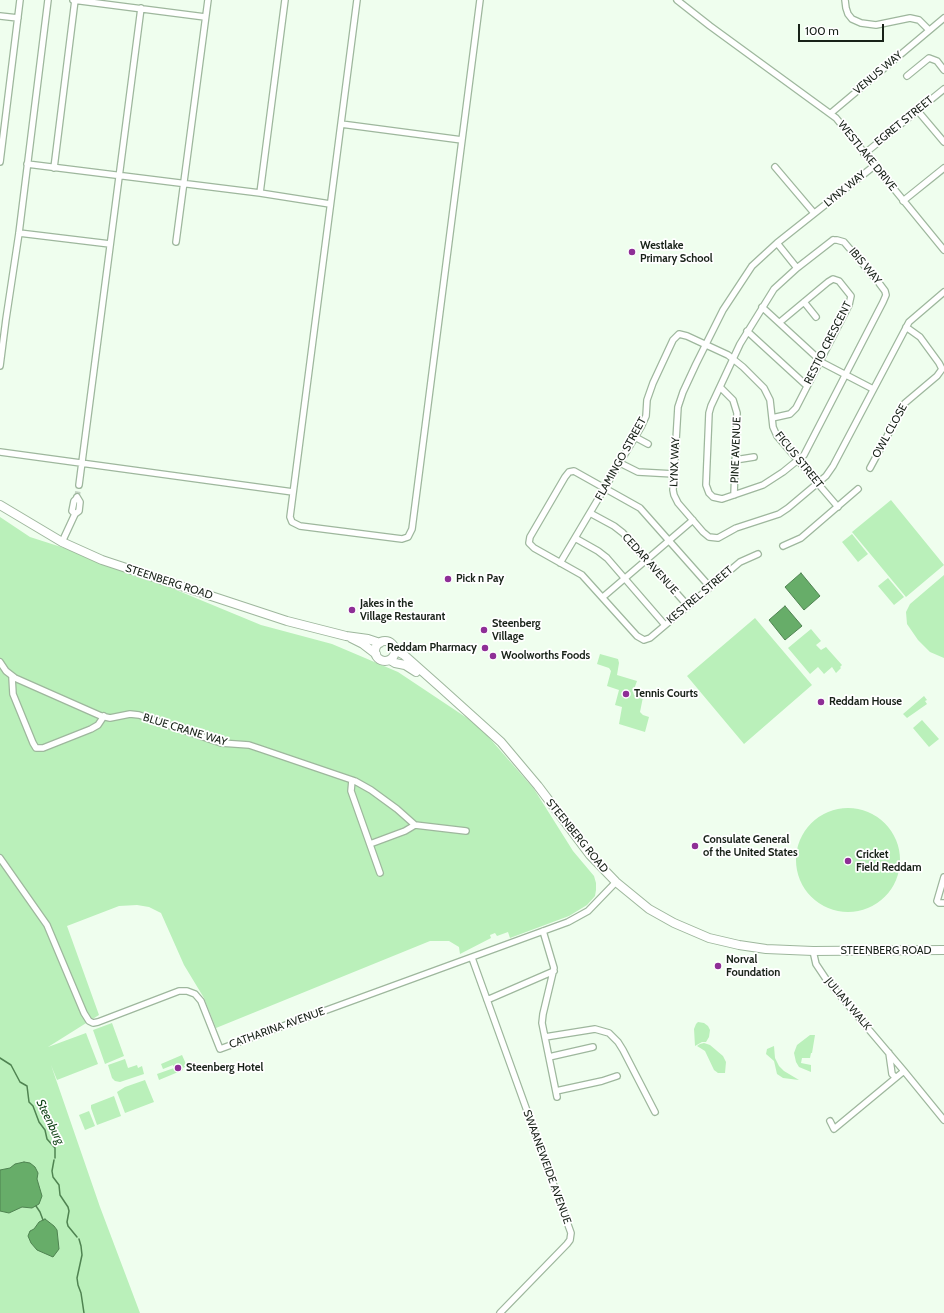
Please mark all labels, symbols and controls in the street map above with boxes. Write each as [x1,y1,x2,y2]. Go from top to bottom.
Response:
scale bar [800,16,886,42]
text: 100 m [805,23,839,38]
street label: VENUS WAY [851,49,905,97]
street label: EGRET STREET [872,93,936,149]
street label: WESTLAKE DRIVE [835,118,899,194]
street label: LYNX WAY [822,168,868,210]
place label: Westlake Primary School [640,239,713,265]
street label: IBIS WAY [846,245,884,287]
marker: Westlake Primary School [627,247,637,257]
street label: RESTIO CRESCENT [801,299,855,387]
street label: OWL CLOSE [870,402,910,460]
street label: FLAMINGO STREET [593,415,649,503]
street label: PINE AVENUE [728,417,744,483]
street label: FICUS STREET [772,429,826,491]
street label: LYNX WAY [668,437,682,487]
street label: CEDAR AVENUE [619,531,681,597]
street label: STEENBERG ROAD [124,562,214,602]
street label: KESTREL STREET [664,563,736,627]
place label: Pick n Pay [456,572,504,586]
marker: Pick n Pay [443,574,453,584]
place label: Jakes in the Village Restaurant [360,597,445,623]
marker: Jakes in the Village Restaurant [347,605,357,615]
place label: Steenberg Village [492,617,540,643]
marker: Steenberg Village [479,625,489,635]
place label: Reddam Pharmacy [387,641,477,655]
marker: Reddam Pharmacy [480,643,490,653]
place label: Woolworths Foods [501,649,590,663]
marker: Woolworths Foods [488,651,498,661]
place label: Tennis Courts [634,687,698,701]
marker: Tennis Courts [621,689,631,699]
place label: Reddam House [829,695,902,709]
marker: Reddam House [816,697,826,707]
street label: BLUE CRANE WAY [141,711,229,749]
street label: STEENBERG ROAD [543,796,611,876]
place label: Consulate General of the United States [703,833,798,859]
marker: Consulate General of the United States [690,841,700,851]
place label: Cricket Field Reddam [856,848,922,874]
marker: Cricket Field Reddam [843,856,853,866]
street label: STEENBERG ROAD [840,944,932,958]
place label: Norval Foundation [726,953,780,979]
marker: Norval Foundation [713,961,723,971]
street label: JULIAN WALK [822,975,874,1033]
street label: CATHARINA AVENUE [227,1005,327,1051]
place label: Steenberg Hotel [186,1061,263,1075]
marker: Steenberg Hotel [173,1063,183,1073]
water label: Steenburg [33,1097,67,1147]
street label: SWAANEWEIDE AVENUE [520,1108,574,1226]

